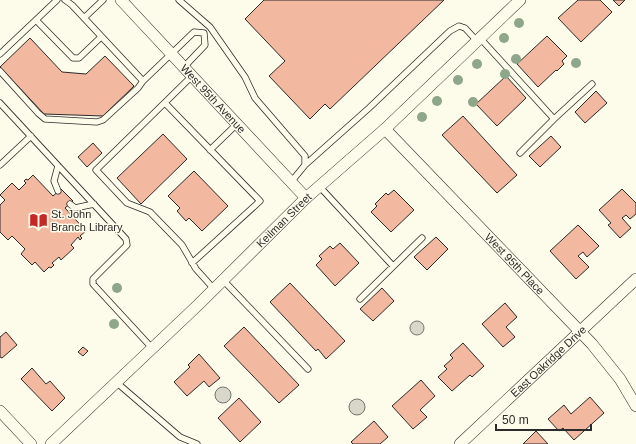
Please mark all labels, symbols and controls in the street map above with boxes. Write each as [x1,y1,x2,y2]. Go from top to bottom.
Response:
street label: West 95th Avenue [178,62,248,135]
street label: Keilman Street [254,190,314,250]
place label: St. John Branch Library [51,208,123,233]
library icon: St. John Branch Library [28,210,48,230]
street label: West 95th Place [483,231,547,297]
street label: East Oakridge Drive [508,323,588,399]
scale bar [496,406,591,432]
text: 50 m [502,413,529,427]

